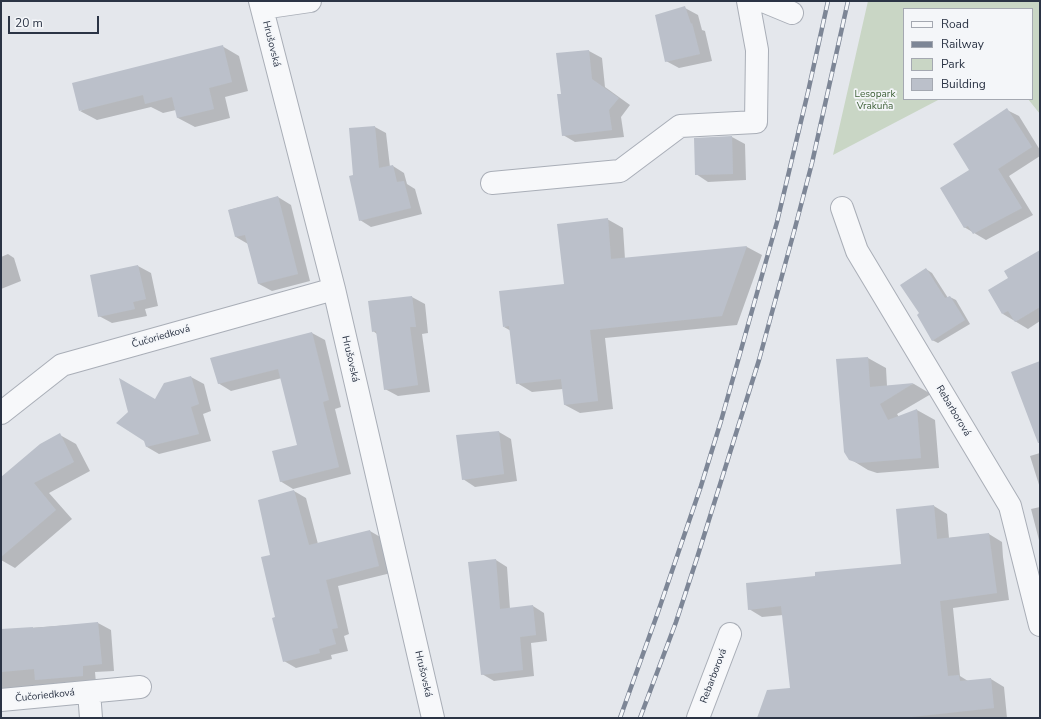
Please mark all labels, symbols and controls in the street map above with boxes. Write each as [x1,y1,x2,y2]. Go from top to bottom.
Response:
scale bar [10,8,101,34]
legend [903,8,1033,100]
text: 20 m [15,15,43,31]
text: Road [941,16,969,32]
street label: Hrušovská [259,20,283,68]
text: Railway [941,36,984,52]
text: Park [941,56,965,72]
text: Building [941,76,986,92]
park label: Lesopark Vrakuňa [855,89,895,112]
street label: Čučoriedková [130,323,192,351]
street label: Hrušovská [339,335,361,383]
street label: Rebarborová [933,383,973,439]
street label: Rebarborová [698,647,730,705]
street label: Hrušovská [412,650,434,698]
street label: Čučoriedková [14,687,76,705]

